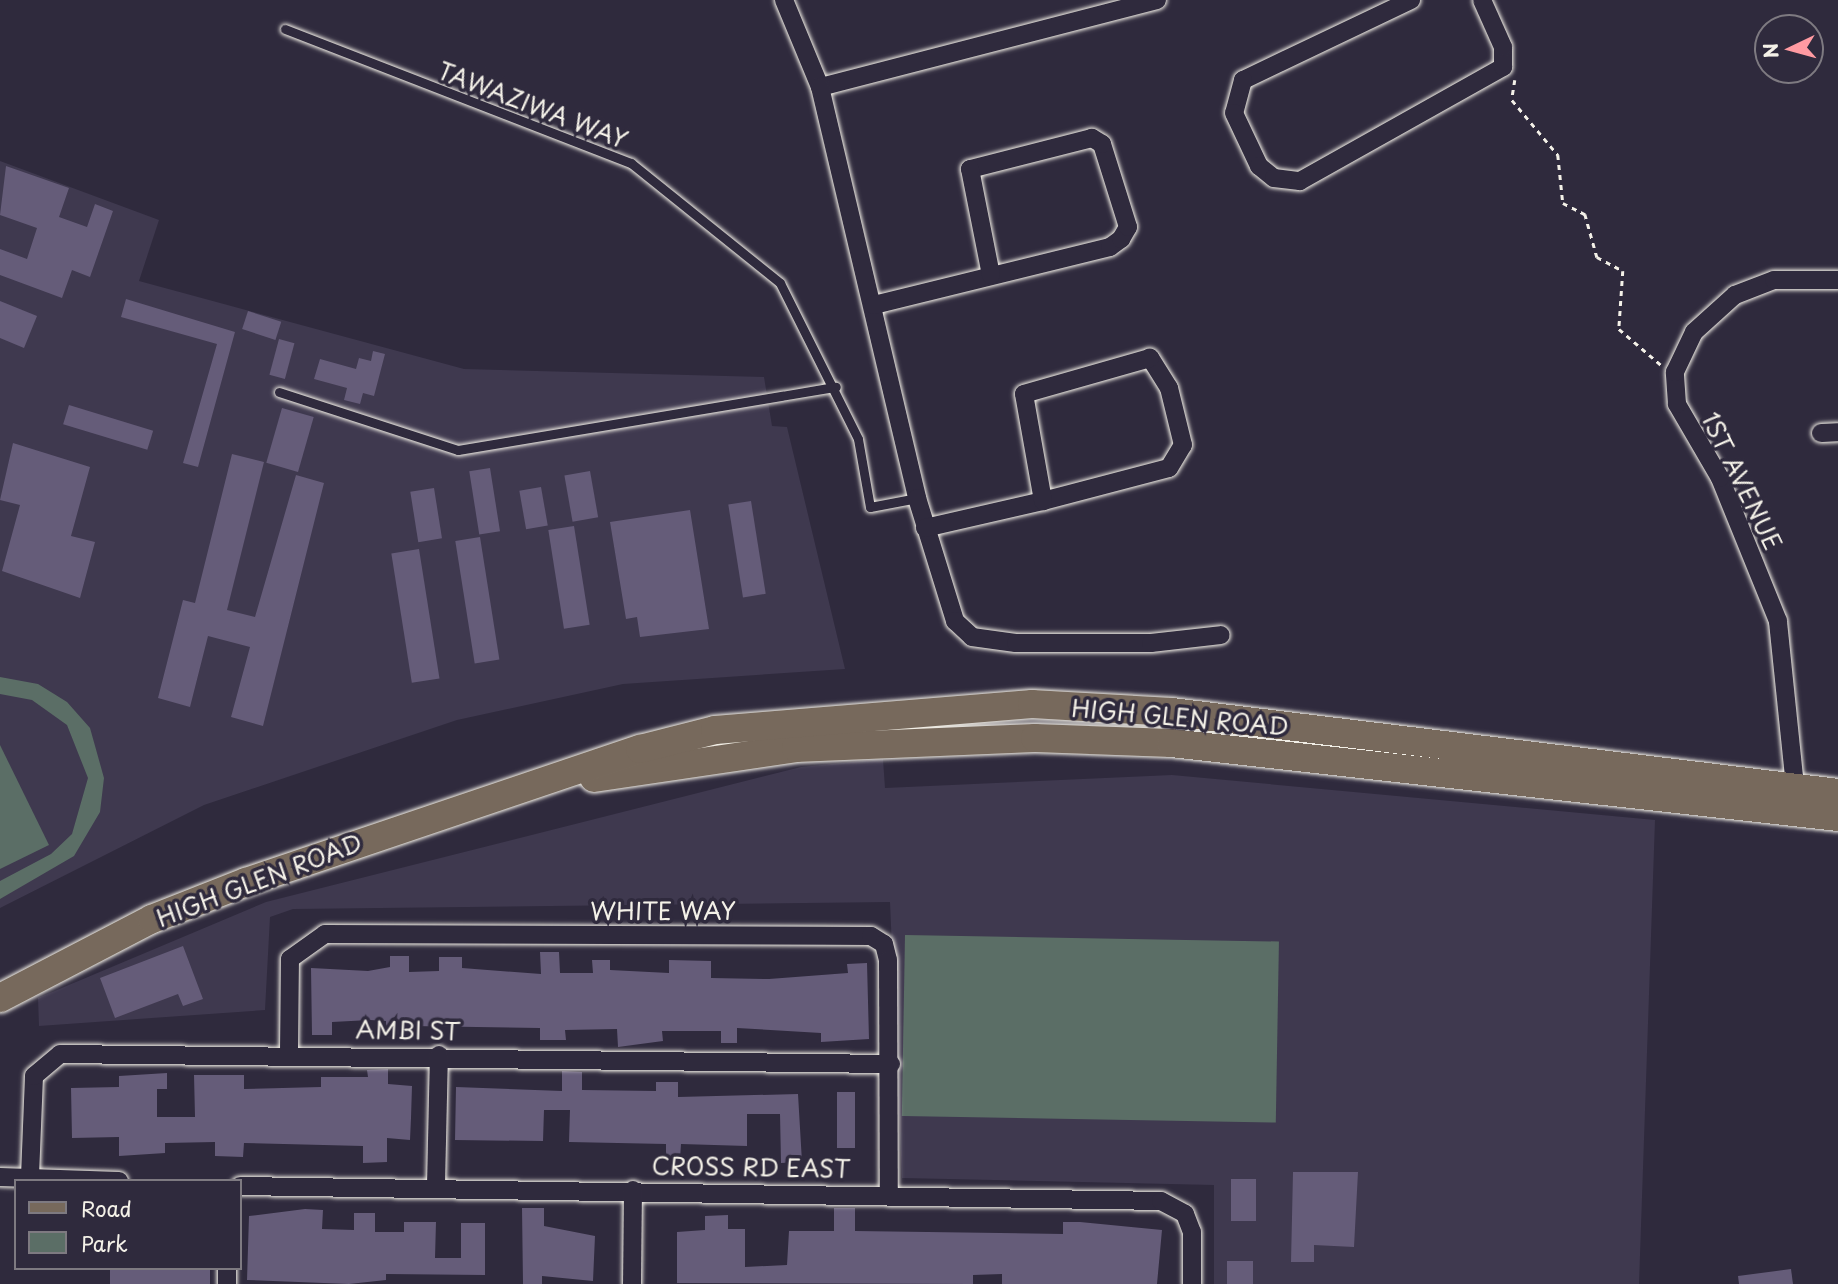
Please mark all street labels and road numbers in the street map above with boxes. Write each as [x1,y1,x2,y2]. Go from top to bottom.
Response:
street label: TAWAZIWA WAY [433,55,633,155]
street label: 1ST AVENUE [1696,407,1788,555]
street label: HIGH GLEN ROAD [1069,693,1291,741]
street label: HIGH GLEN ROAD [151,827,367,933]
street label: WHITE WAY [589,897,737,925]
street label: AMBI ST [356,1015,460,1045]
street label: CROSS RD EAST [651,1151,851,1183]

